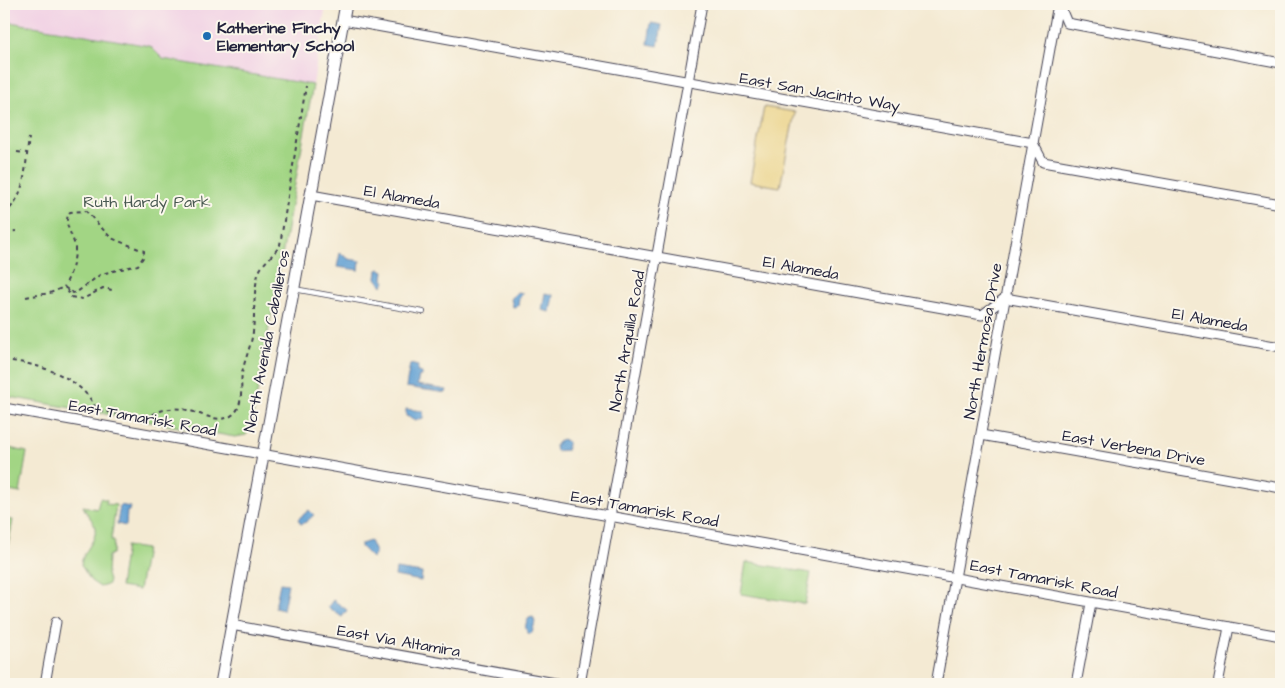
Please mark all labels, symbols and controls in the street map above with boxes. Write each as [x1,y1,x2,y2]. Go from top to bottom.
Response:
place label: Katherine Finchy Elementary School [217,17,355,58]
marker: Katherine Finchy Elementary School [201,30,213,42]
street label: East San Jacinto Way [738,67,902,118]
street label: El Alameda [362,179,442,214]
park label: Ruth Hardy Park [83,191,211,214]
street label: North Avenida Caballeros [239,248,295,434]
street label: El Alameda [761,250,841,285]
street label: North Hermosa Drive [958,261,1008,421]
street label: North Arquilla Road [604,269,650,413]
street label: El Alameda [1170,302,1250,337]
street label: East Tamarisk Road [67,394,218,442]
street label: East Verbena Drive [1061,425,1207,471]
street label: East Tamarisk Road [569,485,720,533]
street label: East Tamarisk Road [968,554,1119,604]
street label: East Via Altamira [335,619,462,663]

